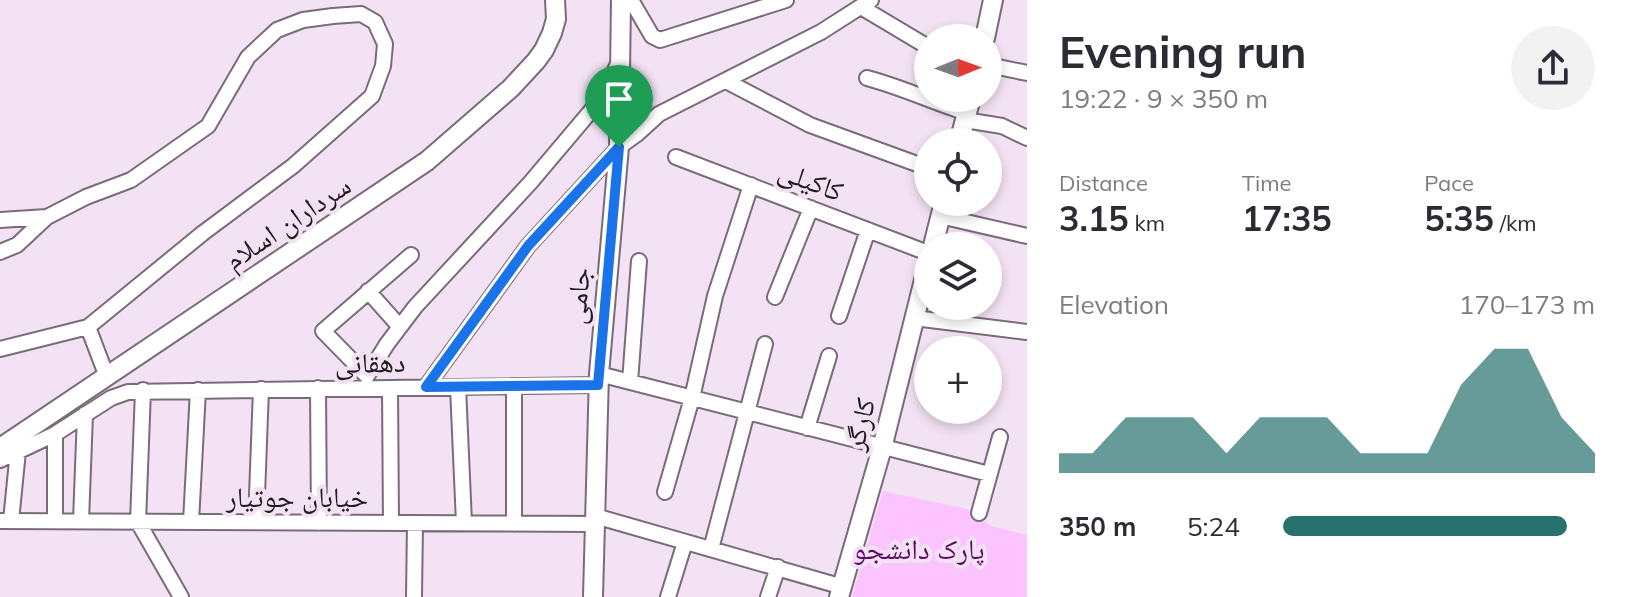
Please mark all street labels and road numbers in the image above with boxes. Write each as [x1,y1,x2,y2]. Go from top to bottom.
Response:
street label: کاکیلی [773,152,849,209]
street label: سرداران اسلام [217,167,358,279]
street label: جامی [557,266,598,326]
street label: دهقانی [334,344,406,381]
street label: کارگر [835,394,882,455]
street label: خیابان جوتیار [225,479,368,514]

